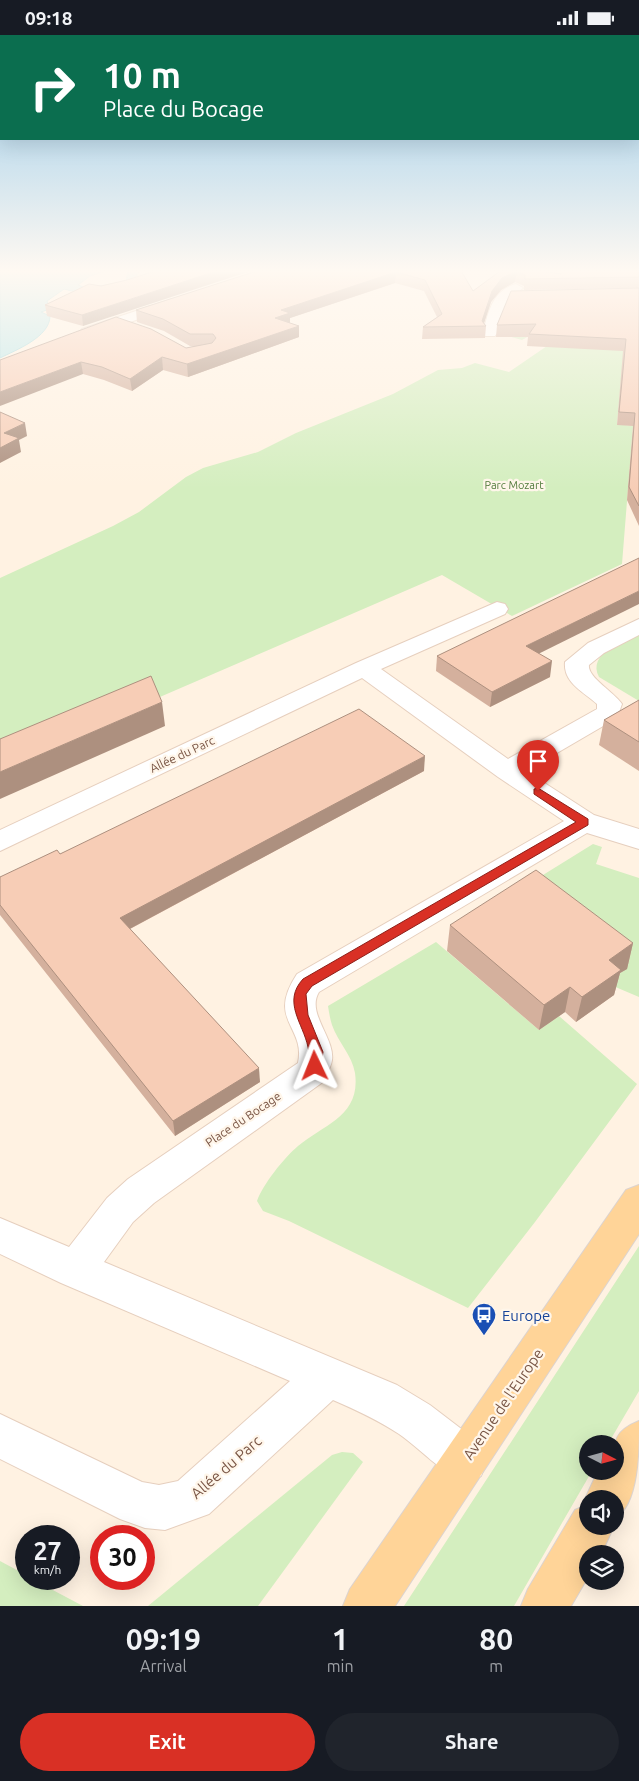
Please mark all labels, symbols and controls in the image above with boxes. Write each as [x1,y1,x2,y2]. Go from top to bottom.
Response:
text: 09:18 [25,7,73,29]
icon: right [20,55,85,120]
text: 10 m [103,55,181,95]
text: Place du Bocage [103,96,264,121]
park label: Parc Mozart [484,479,544,491]
street label: Allée du Parc [148,733,217,775]
pin [517,740,559,791]
icon: arrive [524,747,552,775]
position arrow [288,1039,340,1091]
street label: Place du Bocage [203,1089,283,1149]
bus stop icon: Europe [471,1302,497,1336]
place label: Europe [502,1307,550,1324]
street label: Avenue de l'Europe [459,1345,547,1463]
street label: Allée du Parc [187,1432,265,1502]
north arrow [579,1435,624,1480]
map controls [579,1435,624,1590]
button: sound [579,1490,624,1535]
speed limit sign: 30 [90,1525,155,1590]
text: 27 [33,1537,62,1565]
button: layers [579,1545,624,1590]
text: km/h [34,1563,61,1576]
text: 09:19 [126,1622,201,1656]
text: 1 [332,1622,349,1656]
text: 80 [479,1622,513,1656]
text: Arrival [140,1657,187,1675]
text: min [327,1657,354,1675]
text: m [489,1657,503,1675]
button: Exit [20,1713,315,1771]
button: Share [325,1713,619,1771]

